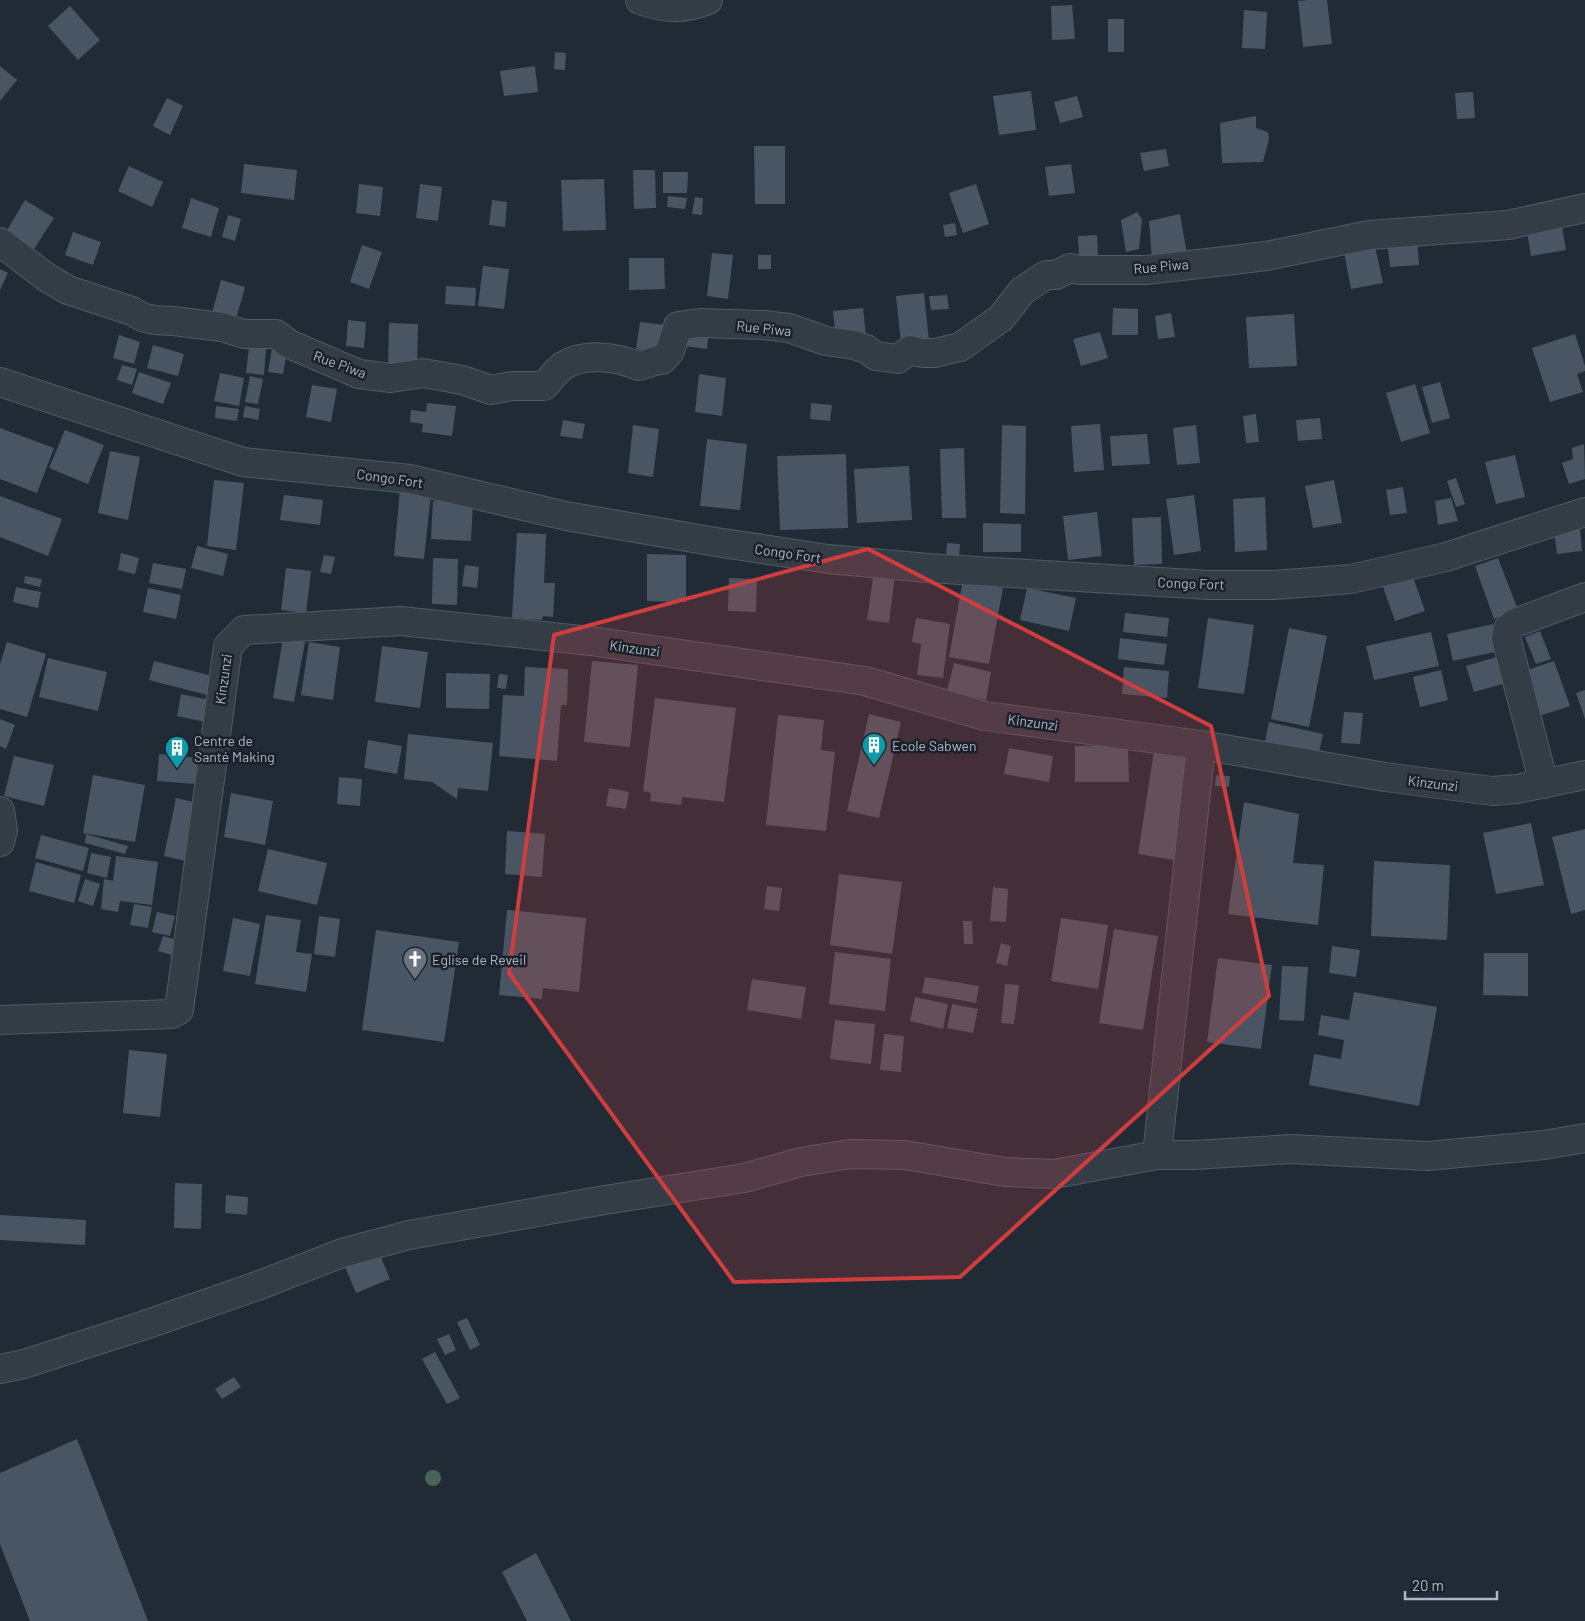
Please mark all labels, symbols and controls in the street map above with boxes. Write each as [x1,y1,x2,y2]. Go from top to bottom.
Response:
street label: Rue Piwa [1133,255,1189,277]
street label: Rue Piwa [736,317,792,339]
street label: Rue Piwa [311,347,369,381]
street label: Congo Fort [356,465,424,491]
street label: Congo Fort [754,540,822,566]
street label: Congo Fort [1157,573,1225,593]
street label: Kinzunzi [609,636,661,660]
street label: Kinzunzi [211,653,235,705]
street label: Kinzunzi [1007,710,1059,734]
place label: Centre de Santé Making [194,732,275,765]
building icon: Ecole Sabwen [861,732,887,766]
building icon: Centre de Santé Making [164,735,190,769]
place label: Ecole Sabwen [892,737,977,754]
street label: Kinzunzi [1407,771,1459,795]
church icon: Eglise de Reveil [402,946,428,980]
place label: Eglise de Reveil [432,951,526,968]
scale bar [1405,1568,1498,1600]
text: 20 m [1412,1576,1444,1594]

